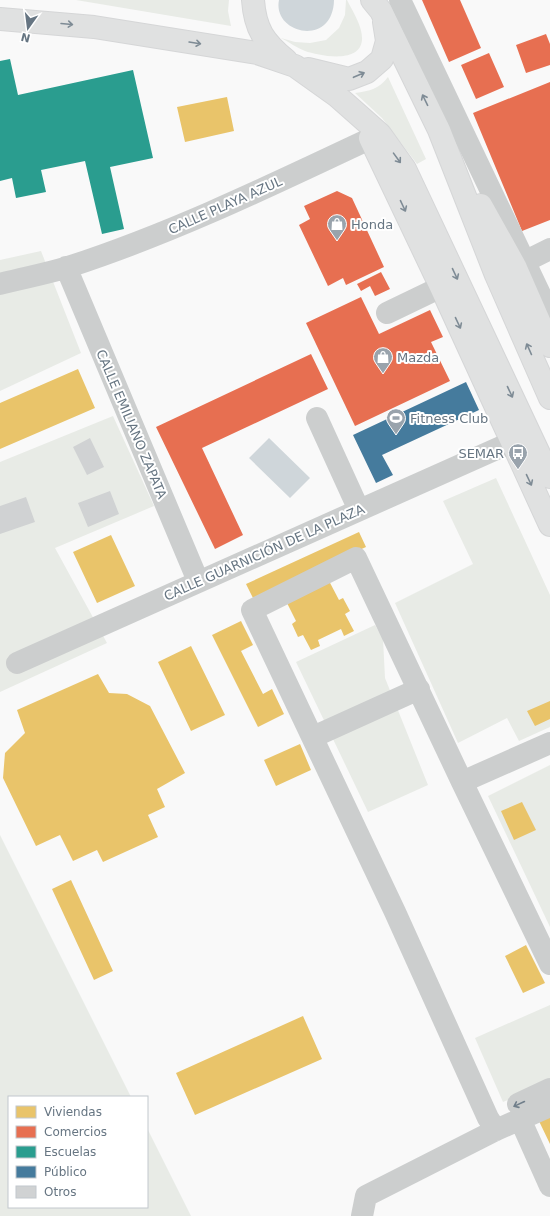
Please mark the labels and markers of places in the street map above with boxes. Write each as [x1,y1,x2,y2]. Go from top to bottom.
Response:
shop icon: Honda [326,213,348,241]
place label: Honda [351,217,393,232]
shop icon: Mazda [372,346,394,374]
place label: Mazda [397,350,439,365]
sports icon: Fitness Club [385,407,407,435]
place label: Fitness Club [410,411,488,426]
bus stop icon: SEMAR [507,442,529,470]
place label: SEMAR [458,446,504,461]

